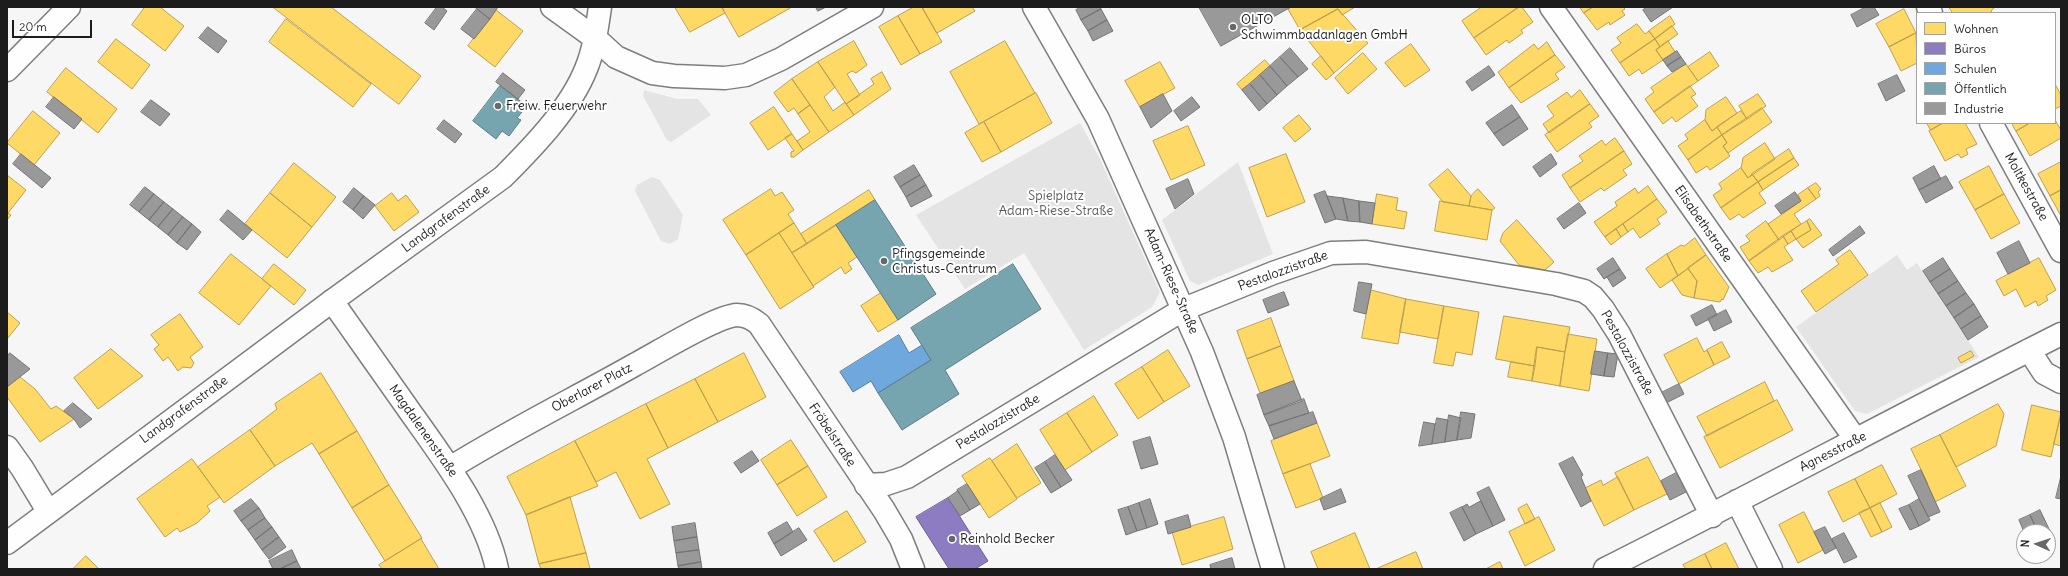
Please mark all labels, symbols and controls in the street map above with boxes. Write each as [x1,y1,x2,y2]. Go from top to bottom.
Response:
scale bar [14,12,94,38]
place label: OLTO Schwimmbadanlagen GmbH [1241,12,1408,43]
legend [1916,12,2056,124]
text: 20 m [19,19,47,34]
text: Wohnen [1954,21,1999,36]
marker: OLTO Schwimmbadanlagen GmbH [1228,22,1238,32]
text: Büros [1954,41,1986,56]
text: Schulen [1954,61,1997,76]
text: Öffentlich [1954,81,2007,96]
place label: Freiw. Feuerwehr [506,98,607,114]
marker: Freiw. Feuerwehr [493,101,503,111]
text: Industrie [1954,101,2004,116]
street label: Moltkestraße [2001,150,2051,224]
street label: Landgrafenstraße [399,182,493,256]
street label: Elisabethstraße [1671,183,1735,265]
park label: Spielplatz Adam-Riese-Straße [999,188,1113,219]
street label: Adam-Riese-Straße [1141,225,1201,337]
place label: Pfingsgemeinde Christus-Centrum [892,246,997,277]
street label: Pestalozzistraße [1236,248,1330,294]
marker: Pfingsgemeinde Christus-Centrum [879,256,889,266]
street label: Pestalozzistraße [1597,308,1657,398]
street label: Oberlarer Platz [549,360,635,416]
street label: Landgrafenstraße [137,373,231,447]
street label: Magdalenenstraße [385,382,461,480]
street label: Pestalozzistraße [953,391,1043,453]
street label: Fröbelstraße [805,400,859,470]
street label: Agnesstraße [1797,428,1869,476]
north arrow [2016,524,2056,564]
place label: Reinhold Becker [960,531,1055,547]
marker: Reinhold Becker [947,534,957,544]
text: N [2018,539,2032,548]

